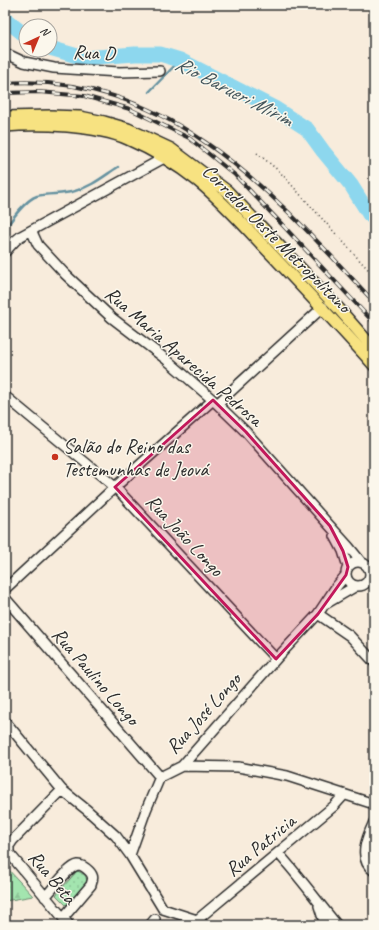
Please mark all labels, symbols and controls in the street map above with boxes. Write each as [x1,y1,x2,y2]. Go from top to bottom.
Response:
north arrow [18,18,58,58]
text: N [38,23,54,40]
street label: Rua D [72,39,117,66]
water label: Rio Barueri Mirim [171,50,299,133]
street label: Corredor Oeste Metropolitano [197,159,358,319]
street label: Rua Maria Aparecida Pedrosa [100,281,269,433]
place label: Salão do Reino das Testemunhas de Jeová [63,434,210,482]
marker: Salão do Reino das Testemunhas de Jeová [50,452,60,462]
street label: Rua João Longo [140,489,230,582]
street label: Rua Paulino Longo [46,622,146,732]
street label: Rua José Longo [160,666,248,759]
street label: Rua Patricia [220,808,302,882]
street label: Rua Beta [23,845,83,910]

